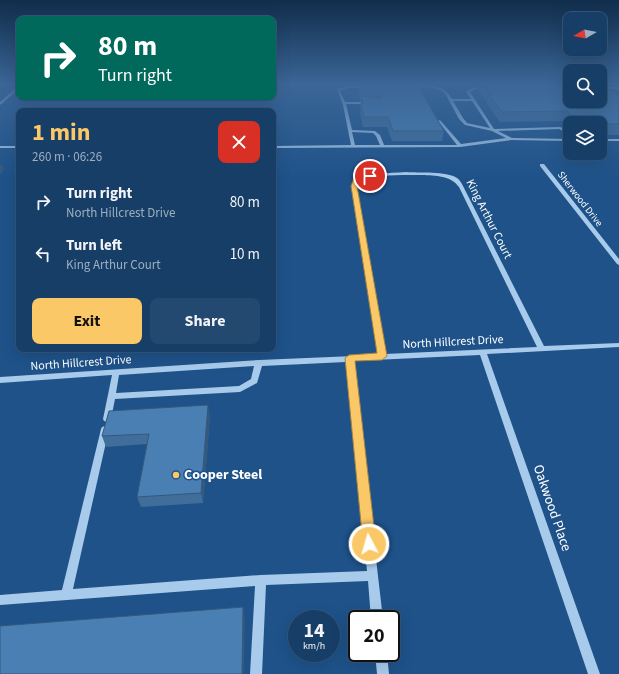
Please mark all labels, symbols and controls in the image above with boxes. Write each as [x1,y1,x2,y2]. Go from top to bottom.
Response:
north arrow [563,12,607,56]
map controls [563,12,607,160]
text: 80 m [98,26,157,66]
icon: right [32,32,84,84]
text: Turn right [98,63,172,88]
button: search [563,64,607,108]
text: 1 min [32,115,90,150]
button: layers [563,116,607,160]
button: close [218,121,260,163]
text: 260 m · 06:26 [32,148,102,166]
pin [353,159,387,193]
icon: arrive [359,165,381,187]
street label: Sherwood Drive [554,168,606,230]
street label: King Arthur Court [462,176,516,262]
text: Turn right [66,183,132,204]
icon: right [32,191,54,213]
text: 80 m [230,192,260,213]
text: North Hillcrest Drive [66,204,175,222]
text: Turn left [66,235,122,256]
icon: left [32,243,54,265]
text: 10 m [230,244,260,265]
text: King Arthur Court [66,256,161,274]
button: Exit [32,298,142,344]
button: Share [150,298,260,344]
street label: North Hillcrest Drive [402,331,504,353]
street label: North Hillcrest Drive [30,351,132,375]
street label: Oakwood Place [528,462,576,554]
place label: Cooper Steel [184,465,262,485]
marker: Cooper Steel [171,470,181,480]
position arrow [348,523,390,565]
speed limit sign: 20 [348,610,400,662]
text: 14 [303,617,325,645]
text: km/h [303,639,325,653]

